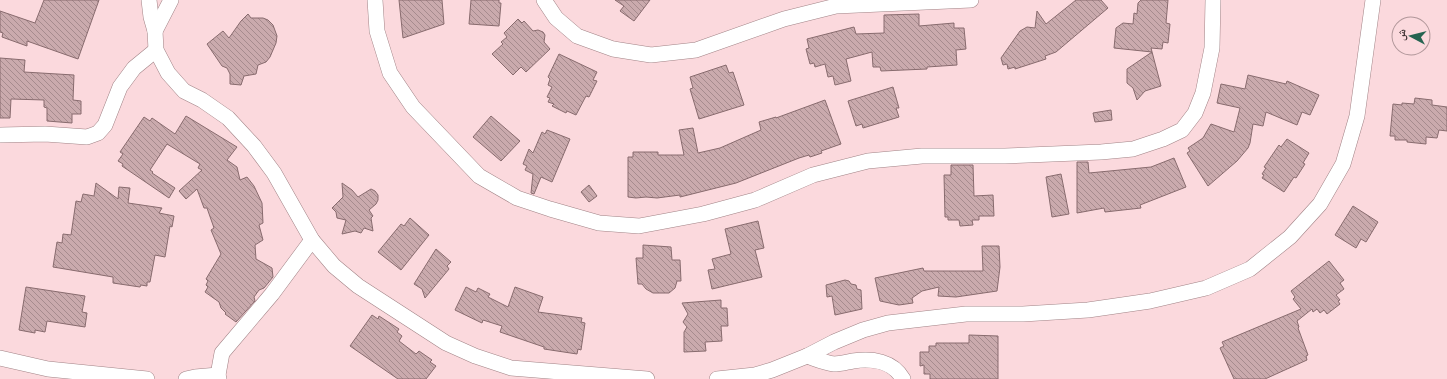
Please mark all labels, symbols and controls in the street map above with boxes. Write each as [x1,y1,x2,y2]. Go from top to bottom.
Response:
north arrow [1391,16,1431,56]
text: ش [1393,28,1410,42]

